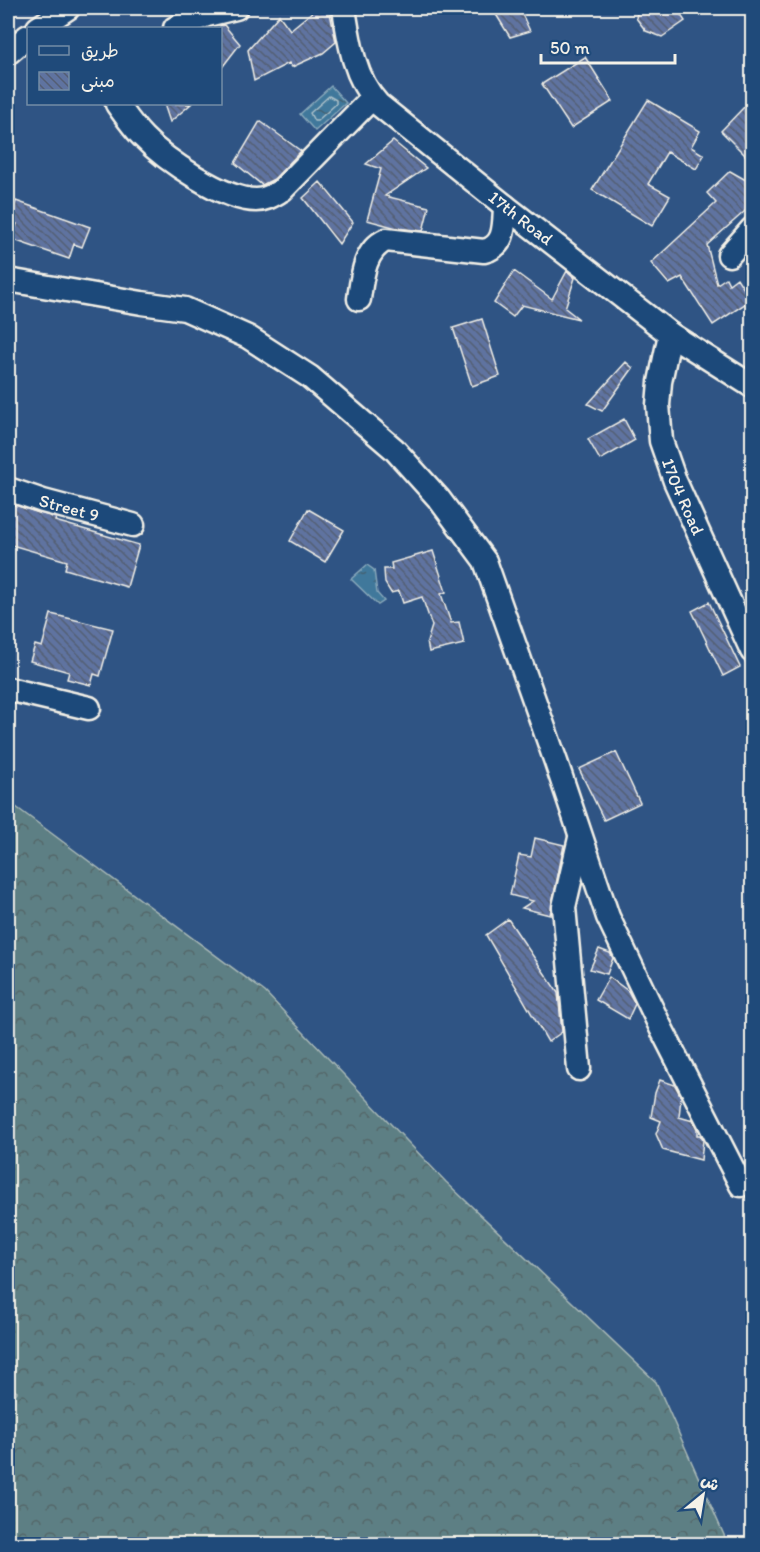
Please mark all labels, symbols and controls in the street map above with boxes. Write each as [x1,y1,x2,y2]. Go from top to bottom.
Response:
legend [27,27,222,105]
scale bar [541,27,674,65]
text: 50 m [550,37,590,59]
text: طريق [81,40,119,62]
text: مبنى [81,70,115,92]
street label: 17th Road [484,186,557,250]
street label: 1704 Road [657,455,709,539]
street label: Street 9 [37,489,101,526]
north arrow [673,1465,733,1525]
text: ش [698,1470,723,1495]

